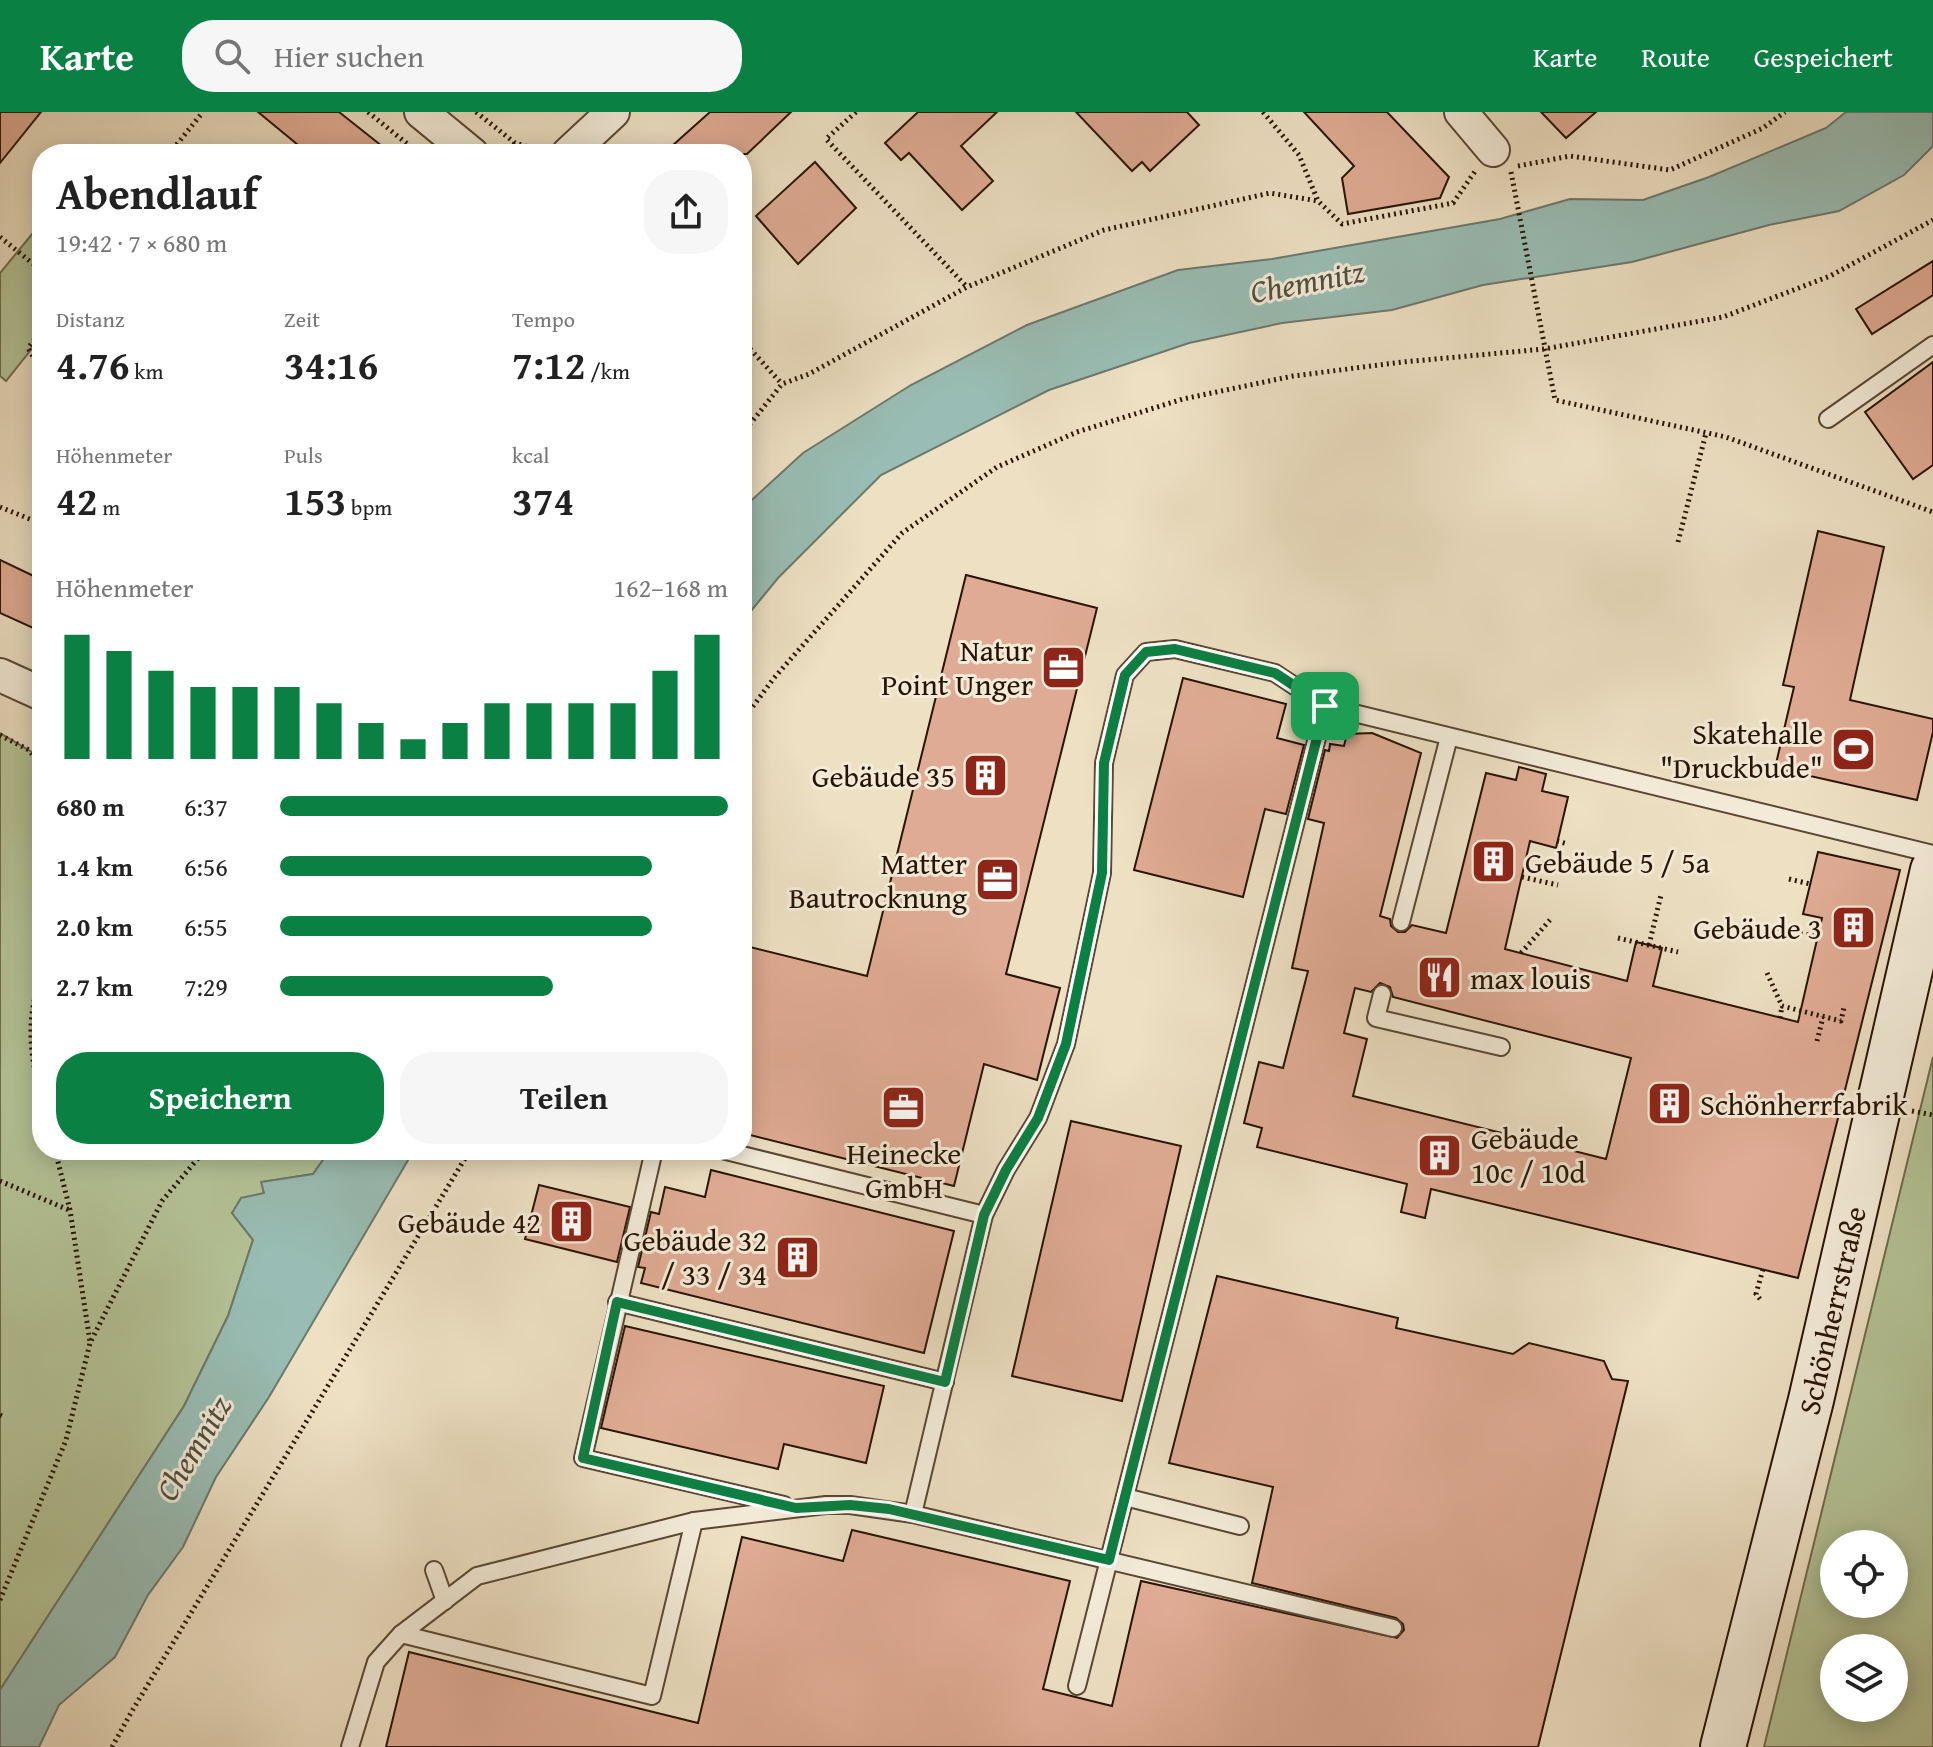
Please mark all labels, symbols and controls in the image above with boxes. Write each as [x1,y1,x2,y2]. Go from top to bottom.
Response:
search box [182,20,742,92]
text: Karte [40,28,134,84]
icon: search [210,34,254,78]
text: Hier suchen [274,34,424,78]
text: Karte [1533,36,1597,77]
text: Route [1641,36,1710,77]
text: Gespeichert [1754,36,1893,77]
text: Abendlauf [56,161,258,225]
button: share [644,170,728,254]
text: 19:42 · 7 × 680 m [56,223,227,262]
water label: Chemnitz [1246,247,1369,315]
text: Distanz [56,303,124,335]
text: Zeit [284,303,320,335]
text: Tempo [512,303,575,335]
text: 4.76 [56,335,129,394]
text: 34:16 [284,335,378,394]
text: 7:12 [512,335,585,394]
text: km [129,355,163,387]
text: /km [585,355,630,387]
text: Höhenmeter [56,439,172,471]
text: Puls [284,439,323,471]
text: kcal [512,439,550,471]
text: 42 [56,471,97,530]
text: 153 [284,471,346,530]
text: 374 [512,471,574,530]
text: m [97,491,120,523]
text: bpm [346,491,392,523]
text: Höhenmeter [56,568,193,607]
text: 162–168 m [614,568,728,607]
place label: Natur Point Unger [881,628,1033,706]
office icon: Natur Point Unger [1040,643,1088,691]
pin [1291,672,1359,740]
icon: arrive [1303,684,1347,728]
place label: Skatehalle "Druckbude" [1660,711,1823,789]
sports icon: Skatehalle "Druckbude" [1830,726,1878,774]
building icon: Gebäude 35 [962,752,1010,800]
place label: Gebäude 35 [812,754,955,798]
text: 680 m [56,787,124,826]
text: 6:37 [184,787,228,826]
building icon: Gebäude 5 / 5a [1470,838,1518,886]
place label: Gebäude 5 / 5a [1525,840,1710,884]
place label: Matter Bautrocknung [789,841,967,919]
text: 1.4 km [56,847,133,886]
text: 6:56 [184,847,228,886]
office icon: Matter Bautrocknung [974,856,1022,904]
building icon: Gebäude 3 [1829,904,1877,952]
place label: Gebäude 3 [1693,906,1822,950]
text: 2.0 km [56,907,133,946]
text: 6:55 [184,907,228,946]
restaurant icon: max louis [1415,954,1463,1002]
place label: max louis [1470,956,1591,1000]
text: 2.7 km [56,967,133,1006]
text: 7:29 [184,967,228,1006]
button: Speichern [56,1052,384,1144]
button: Teilen [400,1052,728,1144]
building icon: Schönherrfabrik [1645,1080,1693,1128]
place label: Schönherrfabrik [1700,1082,1908,1126]
office icon: Heinecke GmbH [880,1083,928,1131]
place label: Gebäude 10c / 10d [1471,1116,1585,1194]
place label: Heinecke GmbH [847,1131,961,1209]
building icon: Gebäude 10c / 10d [1416,1131,1464,1179]
building icon: Gebäude 42 [548,1198,596,1246]
place label: Gebäude 42 [398,1200,541,1244]
street label: Schönherrstraße [1786,1202,1877,1419]
place label: Gebäude 32 / 33 / 34 [624,1218,767,1296]
building icon: Gebäude 32 / 33 / 34 [774,1233,822,1281]
water label: Chemnitz [143,1386,243,1509]
map controls [1820,1530,1908,1722]
button: locate [1820,1530,1908,1618]
button: layers [1820,1634,1908,1722]

